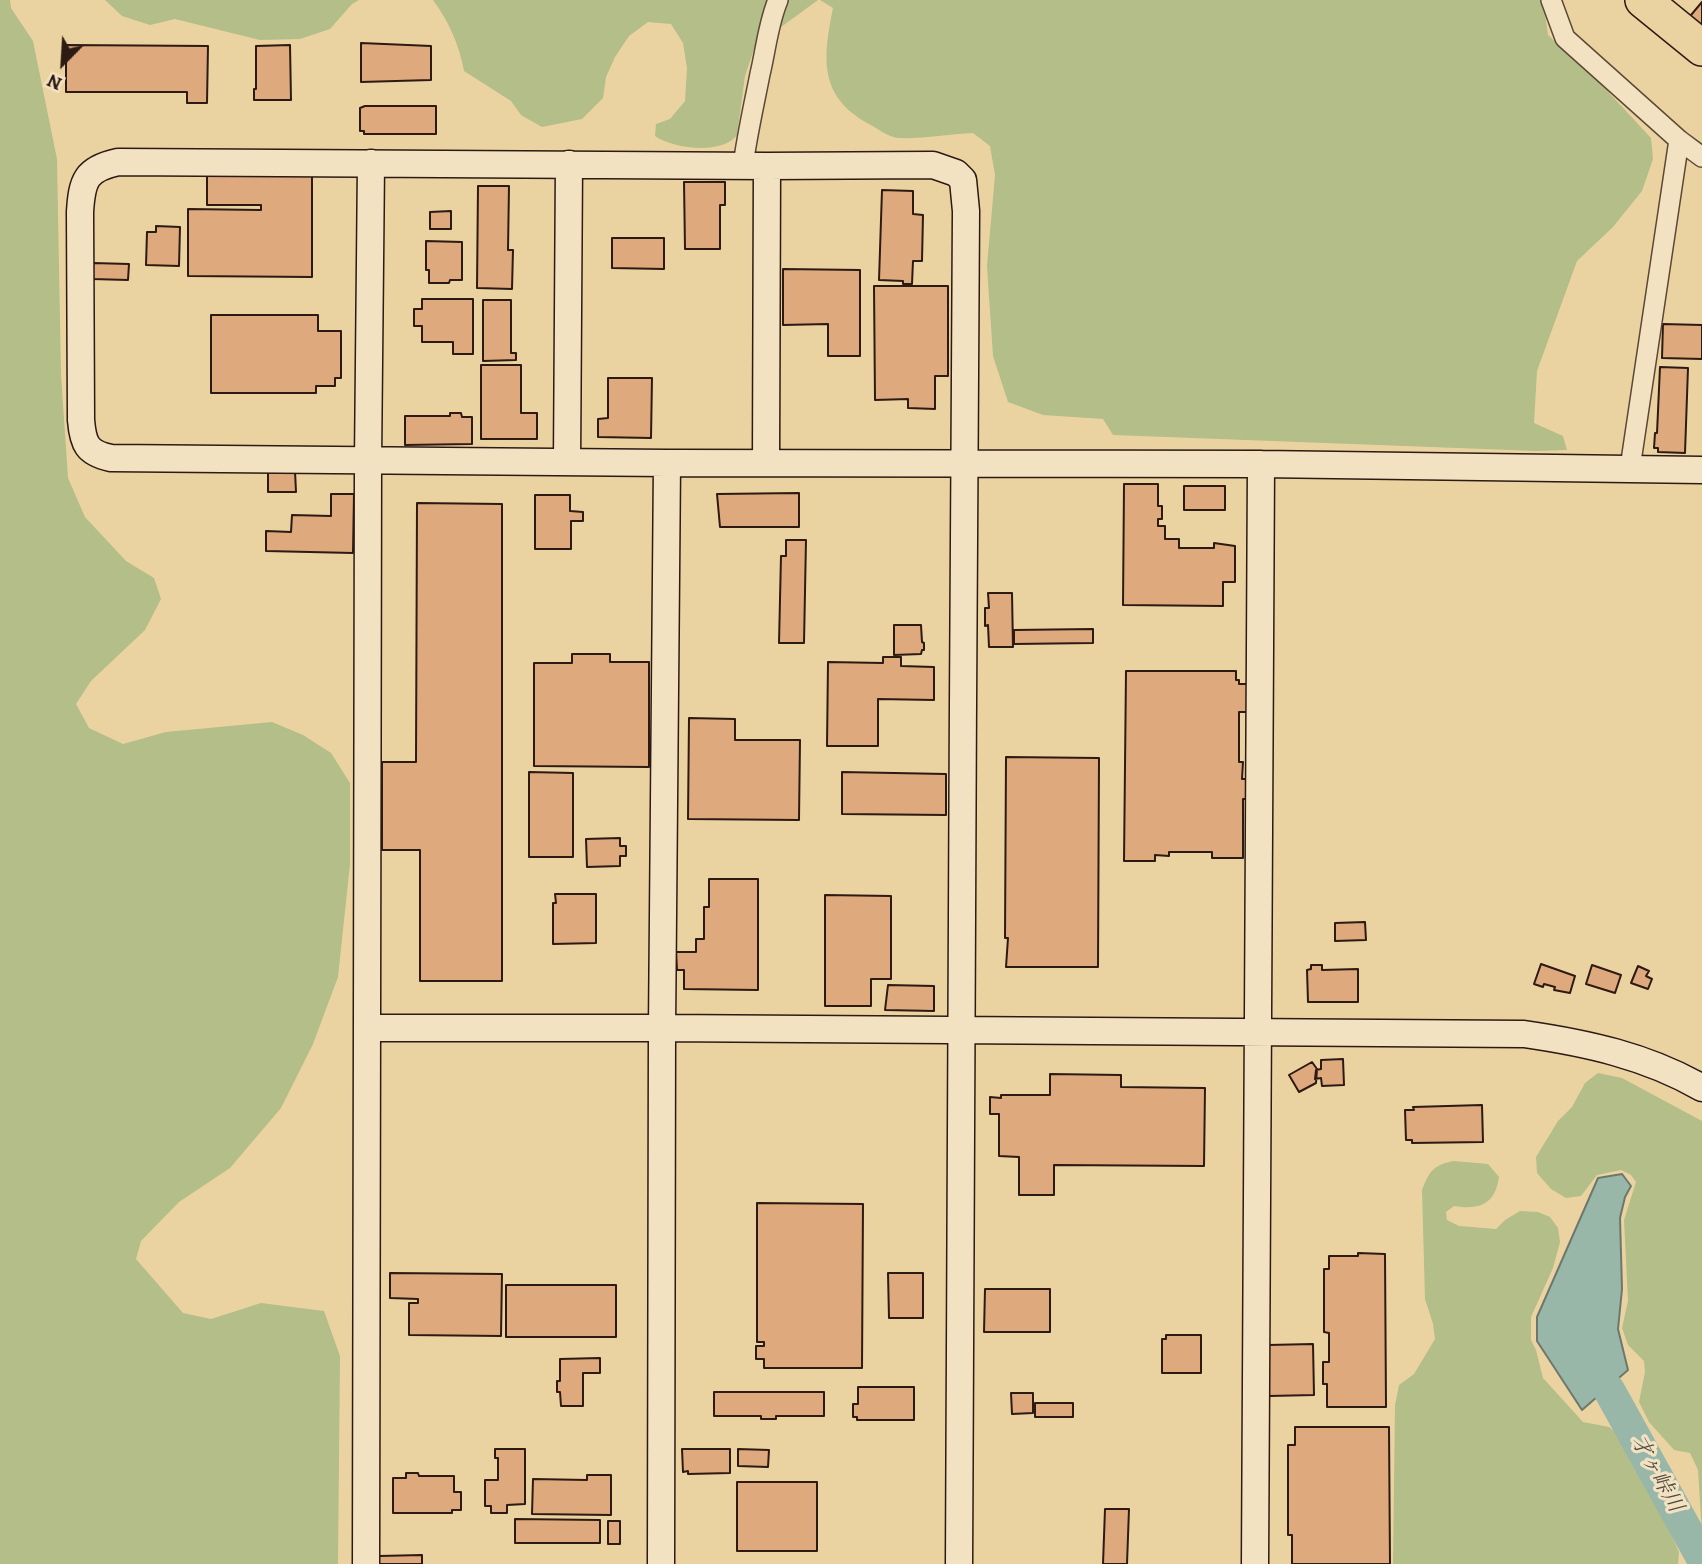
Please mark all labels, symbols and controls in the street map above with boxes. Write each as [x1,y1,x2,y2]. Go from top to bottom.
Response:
north arrow [28,28,98,98]
text: N [43,67,66,97]
water label: 才ヶ峠川 [1625,1431,1687,1517]

